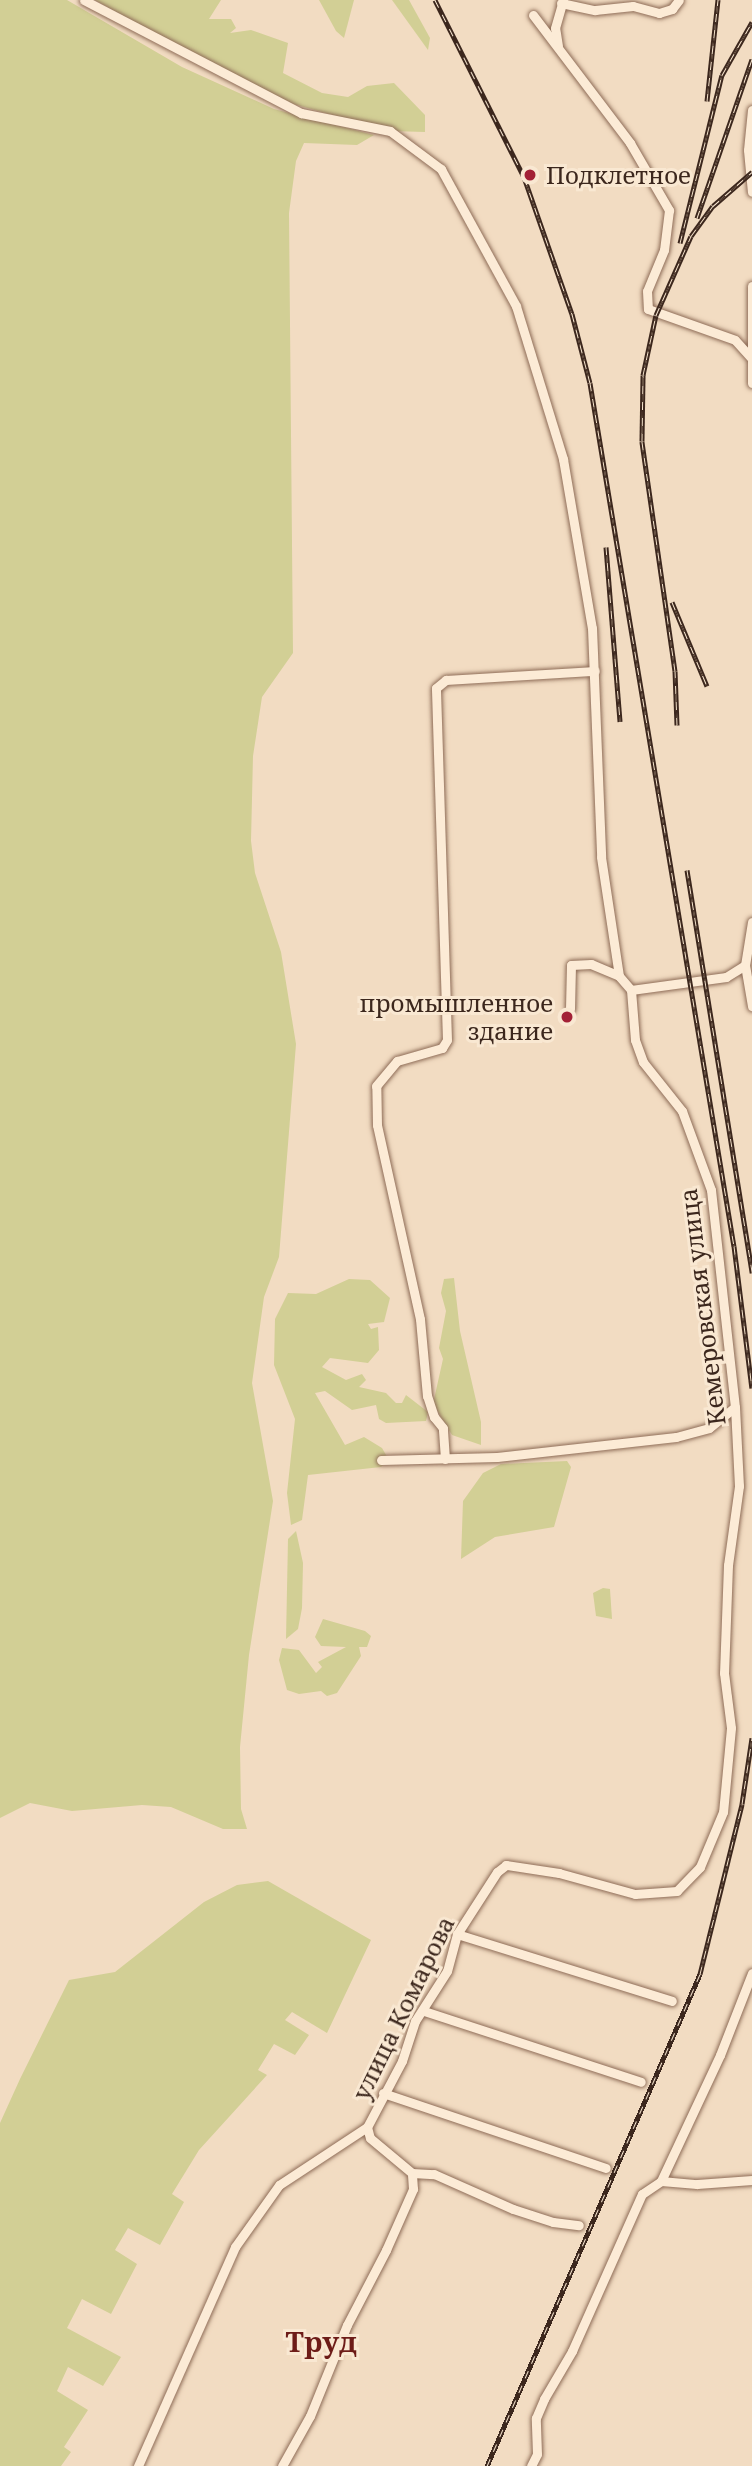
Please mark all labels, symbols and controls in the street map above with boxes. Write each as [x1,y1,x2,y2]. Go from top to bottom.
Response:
place label: Подклетное [546,161,691,189]
marker: Подклетное [520,165,540,185]
place label: промышленное здание [360,989,553,1045]
marker: промышленное здание [559,1009,575,1025]
street label: Кемеровская улица [673,1187,731,1427]
street label: улица Комарова [346,1911,460,2105]
district label: Труд [285,2324,357,2358]

